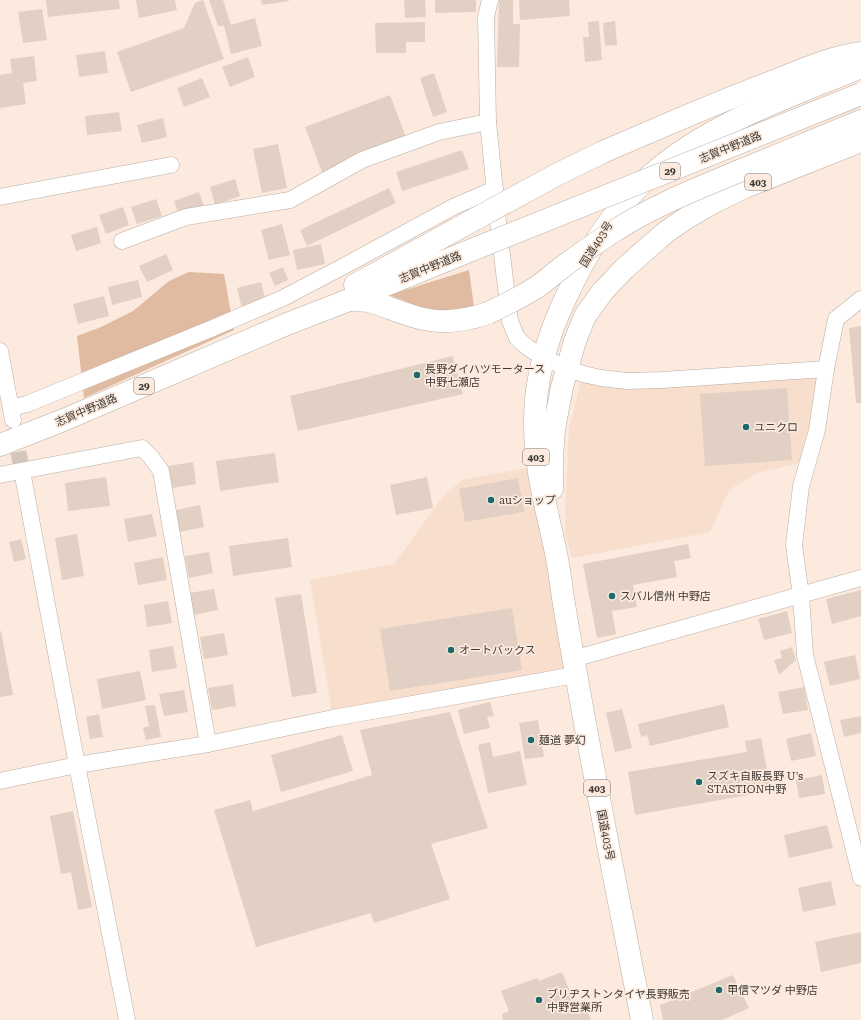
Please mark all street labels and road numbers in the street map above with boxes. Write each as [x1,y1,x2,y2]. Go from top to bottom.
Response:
street label: 志賀中野道路 [697,129,763,166]
road number: 29 [660,163,680,179]
road number: 403 [745,174,771,190]
street label: 国道403号 [577,219,616,270]
street label: 志賀中野道路 [397,249,463,286]
road number: 29 [134,378,154,394]
street label: 志賀中野道路 [53,392,119,429]
road number: 403 [523,449,549,465]
road number: 403 [584,780,610,796]
street label: 国道403号 [594,809,617,862]

